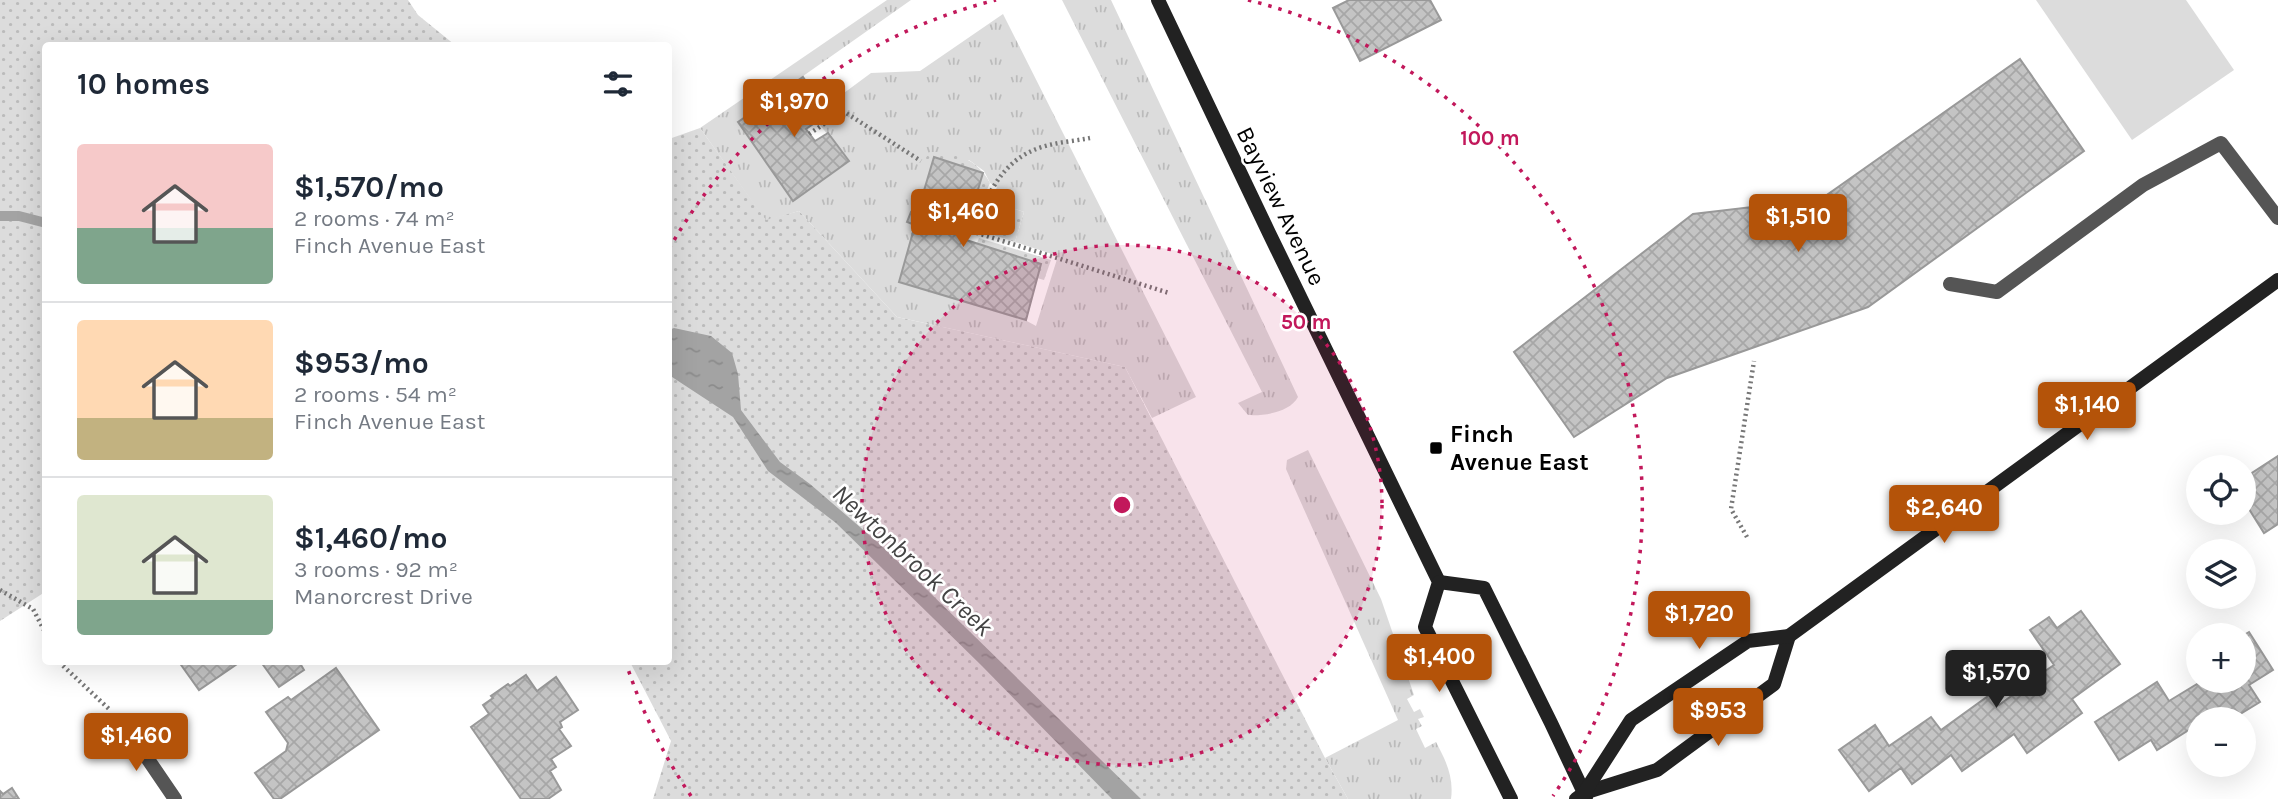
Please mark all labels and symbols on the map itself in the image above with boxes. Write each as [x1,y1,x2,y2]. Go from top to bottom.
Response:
pin: $1,970 [737,80,851,139]
street label: Bayview Avenue [1231,122,1331,290]
text: 100 m [1460,126,1520,150]
pin: $1,460 [906,190,1020,249]
pin: $1,510 [1741,194,1855,254]
text: 50 m [1281,310,1331,334]
pin: $1,140 [2030,382,2144,442]
place label: Finch Avenue East [1450,420,1589,476]
marker: Finch Avenue East [1428,440,1444,456]
water label: Newtonbrook Creek [826,478,1000,643]
pin: $2,640 [1887,486,2001,545]
centre of rings [1110,493,1134,517]
pin: $1,720 [1642,592,1756,651]
pin: $1,400 [1382,634,1496,694]
pin: $1,570 [1939,650,2053,710]
pin: $953 [1677,688,1759,748]
pin: $1,460 [79,714,193,773]

